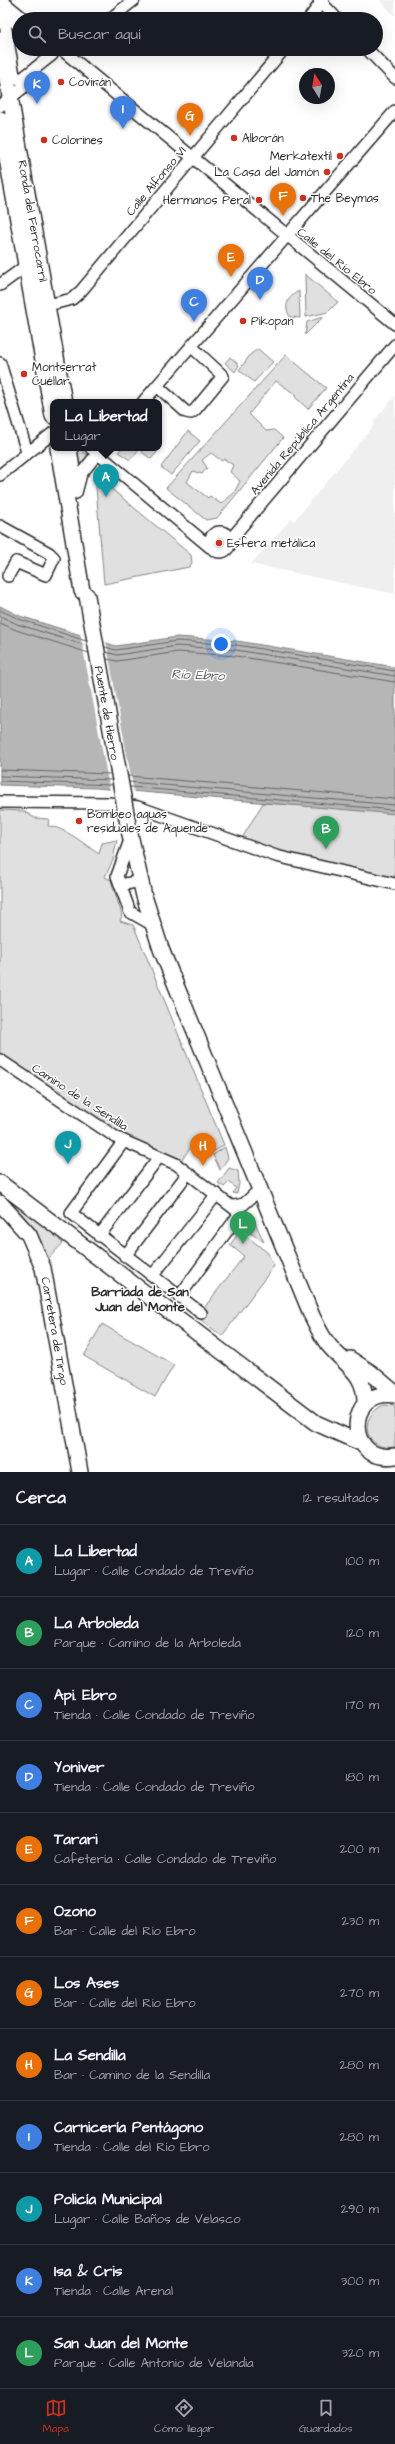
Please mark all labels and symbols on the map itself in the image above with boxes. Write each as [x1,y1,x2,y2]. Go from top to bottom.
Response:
north arrow [299,68,335,104]
pin: K [24,71,50,104]
place label: Covirán [69,74,111,91]
marker: Covirán [56,77,66,87]
pin: I [110,96,136,129]
pin: G [177,103,203,136]
place label: Alborán [242,130,284,147]
place label: Colorines [52,132,103,149]
marker: Alborán [229,133,239,143]
marker: Colorines [39,135,49,145]
street label: Calle Alfonso VI [122,143,191,220]
place label: Merkatextil [270,148,332,165]
marker: Merkatextil [335,151,345,161]
street label: Ronda del Ferrocarril [13,159,52,283]
place label: La Casa del Jamón [214,164,319,181]
marker: La Casa del Jamón [322,167,332,177]
pin: F [270,183,296,216]
place label: The Beymas [311,190,379,208]
place label: Hermanos Peral [163,192,251,209]
marker: The Beymas [298,193,308,203]
marker: Hermanos Peral [254,195,264,205]
street label: Calle del Río Ebro [293,224,380,299]
pin: E [218,244,244,277]
pin: D [247,267,273,300]
pin: C [181,289,207,322]
place label: Pikopan [251,313,293,330]
marker: Pikopan [238,316,248,326]
place label: Montserrat Cuéllar [32,359,96,390]
marker: Montserrat Cuéllar [19,369,29,379]
street label: Avenida República Argentina [246,370,359,499]
pin: A [93,464,119,497]
place label: Esfera metálica [227,535,315,552]
marker: Esfera metálica [214,538,224,548]
your location [211,634,231,654]
street label: Puente de Hierro [90,665,123,762]
water label: Río Ebro [171,665,227,685]
place label: Bombeo aguas residuales de Aquende [87,806,209,837]
marker: Bombeo aguas residuales de Aquende [74,816,84,826]
pin: B [313,816,339,849]
street label: Camino de la Sendilla [28,1060,131,1135]
pin: J [55,1131,81,1164]
pin: H [190,1133,216,1166]
pin: L [230,1211,256,1244]
street label: Carretera de Tirgo [36,1276,72,1387]
district label: Barriada de San Juan del Monte [91,1283,189,1316]

